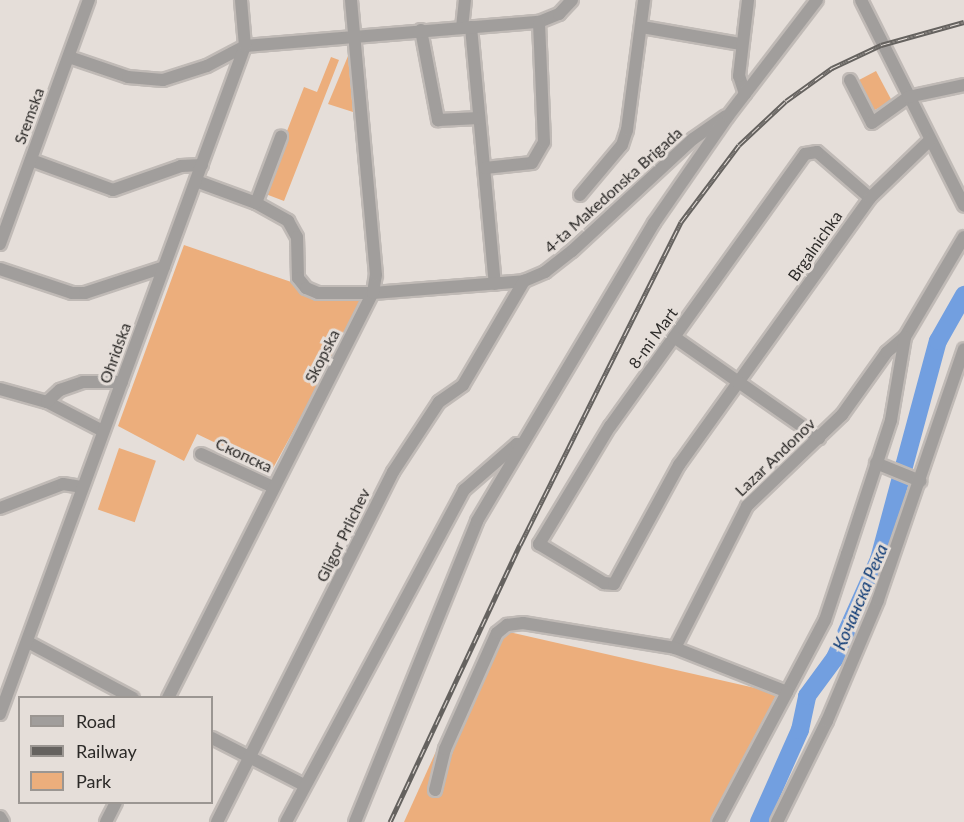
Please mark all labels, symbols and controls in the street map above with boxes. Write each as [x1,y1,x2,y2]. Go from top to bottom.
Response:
street label: Sremska [10,85,48,147]
street label: 4-ta Makedonska Brigada [540,123,686,257]
street label: Brgalnichka [784,207,846,285]
street label: 8-mi Mart [625,304,681,372]
street label: Ohridska [95,320,135,386]
street label: Skopska [300,326,344,386]
street label: Lazar Andonov [731,414,819,500]
street label: Скопска [213,434,275,476]
street label: Gligor Prlichev [312,485,374,585]
water label: Кочанска Река [828,541,892,653]
legend [18,696,213,804]
text: Road [76,710,116,732]
text: Railway [76,740,137,762]
text: Park [76,770,111,792]

